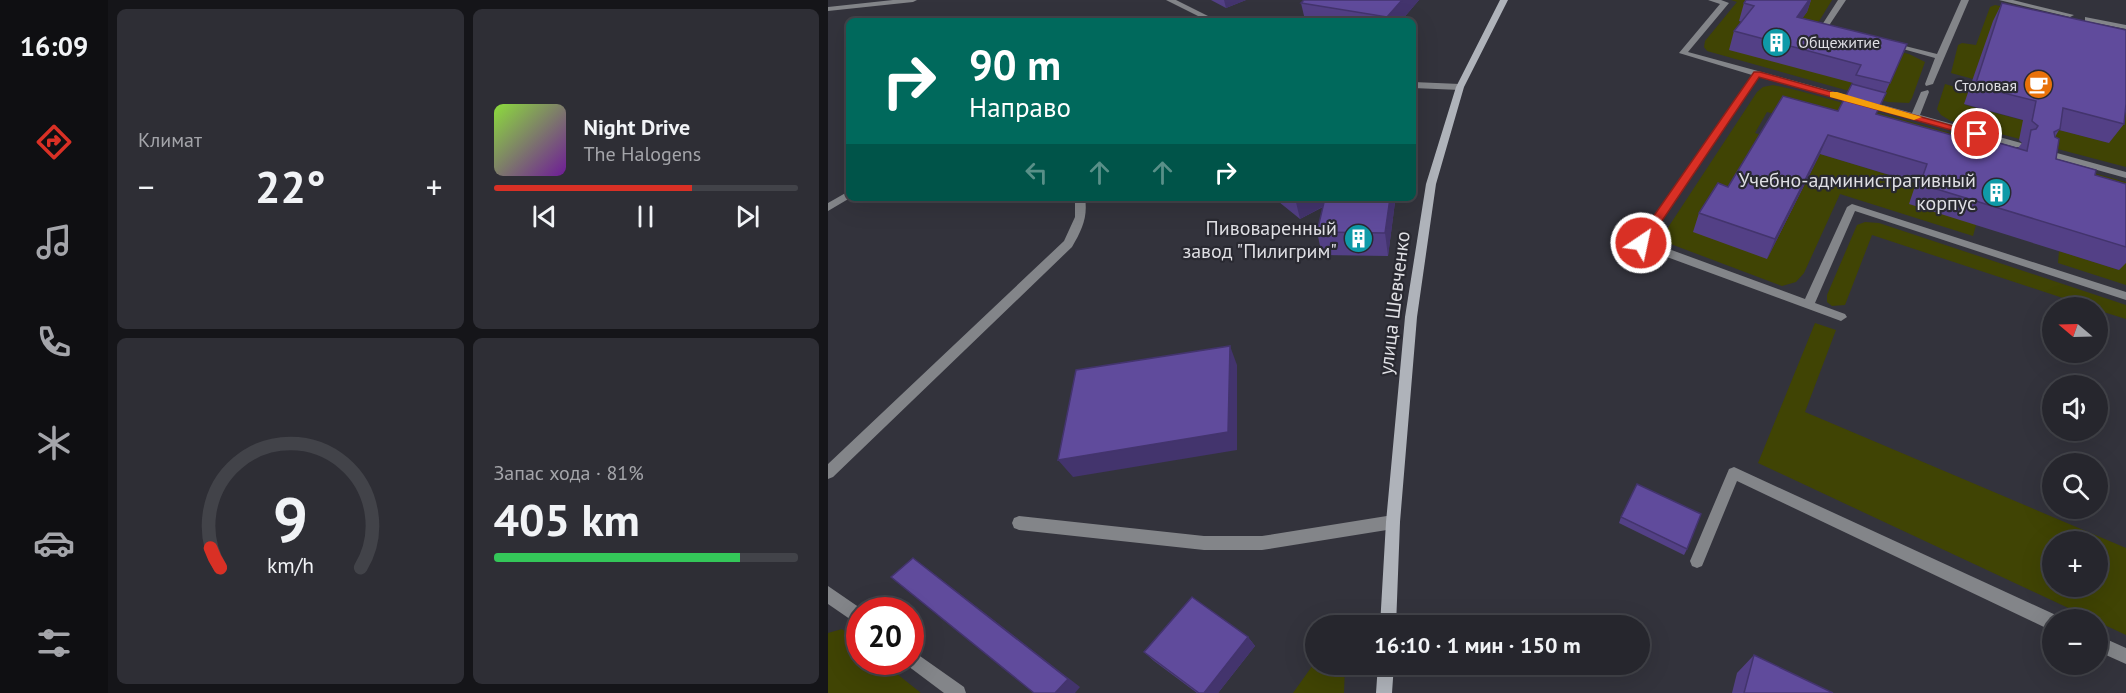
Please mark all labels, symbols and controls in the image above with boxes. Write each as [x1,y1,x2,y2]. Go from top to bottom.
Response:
building icon: Общежитие [1761,26,1793,58]
text: 16:09 [20,29,88,63]
place label: Общежитие [1798,32,1880,52]
text: 90 m [969,37,1061,92]
icon: right [870,42,948,120]
cafe icon: Столовая [2022,69,2054,101]
place label: Столовая [1954,75,2017,95]
text: Направо [969,90,1071,124]
pin [1951,108,2002,159]
text: Night Drive [584,113,690,141]
icon: arrive [1960,117,1993,150]
icon: directions [33,121,75,163]
text: Климат [138,127,202,153]
text: The Halogens [584,141,701,167]
icon: left [1020,156,1053,189]
icon: ahead [1083,156,1116,189]
icon: ahead [1146,156,1179,189]
icon: right [1209,156,1242,189]
text: 22° [255,157,326,215]
text: − [138,165,155,208]
text: + [426,165,442,208]
place label: Учебно-административный корпус [1739,167,1976,216]
building icon: Учебно-административный корпус [1981,176,2013,208]
icon: previous [528,200,561,233]
icon: pause [629,200,662,233]
icon: next [731,200,764,233]
position arrow [1609,211,1673,275]
place label: Пивоваренный завод "Пилигрим" [1182,215,1337,264]
icon: music [33,221,75,263]
building icon: Пивоваренный завод "Пилигрим" [1342,223,1374,255]
street label: улица Шевченко [1372,230,1416,376]
north arrow [2042,297,2108,363]
map controls [2042,297,2108,675]
icon: phone [33,321,75,363]
button: sound [2042,375,2108,441]
icon: climate [33,422,75,464]
button: search [2042,453,2108,519]
text: Запас хода · 81% [494,460,644,486]
text: 9 [273,478,308,559]
text: 405 km [494,490,640,548]
icon: car [33,522,75,564]
button: + [2042,531,2108,597]
text: km/h [267,551,314,579]
speed limit sign: 20 [846,597,924,675]
button: − [2042,609,2108,675]
icon: filters [33,622,75,664]
text: 16:10 · 1 мин · 150 m [1374,631,1581,659]

